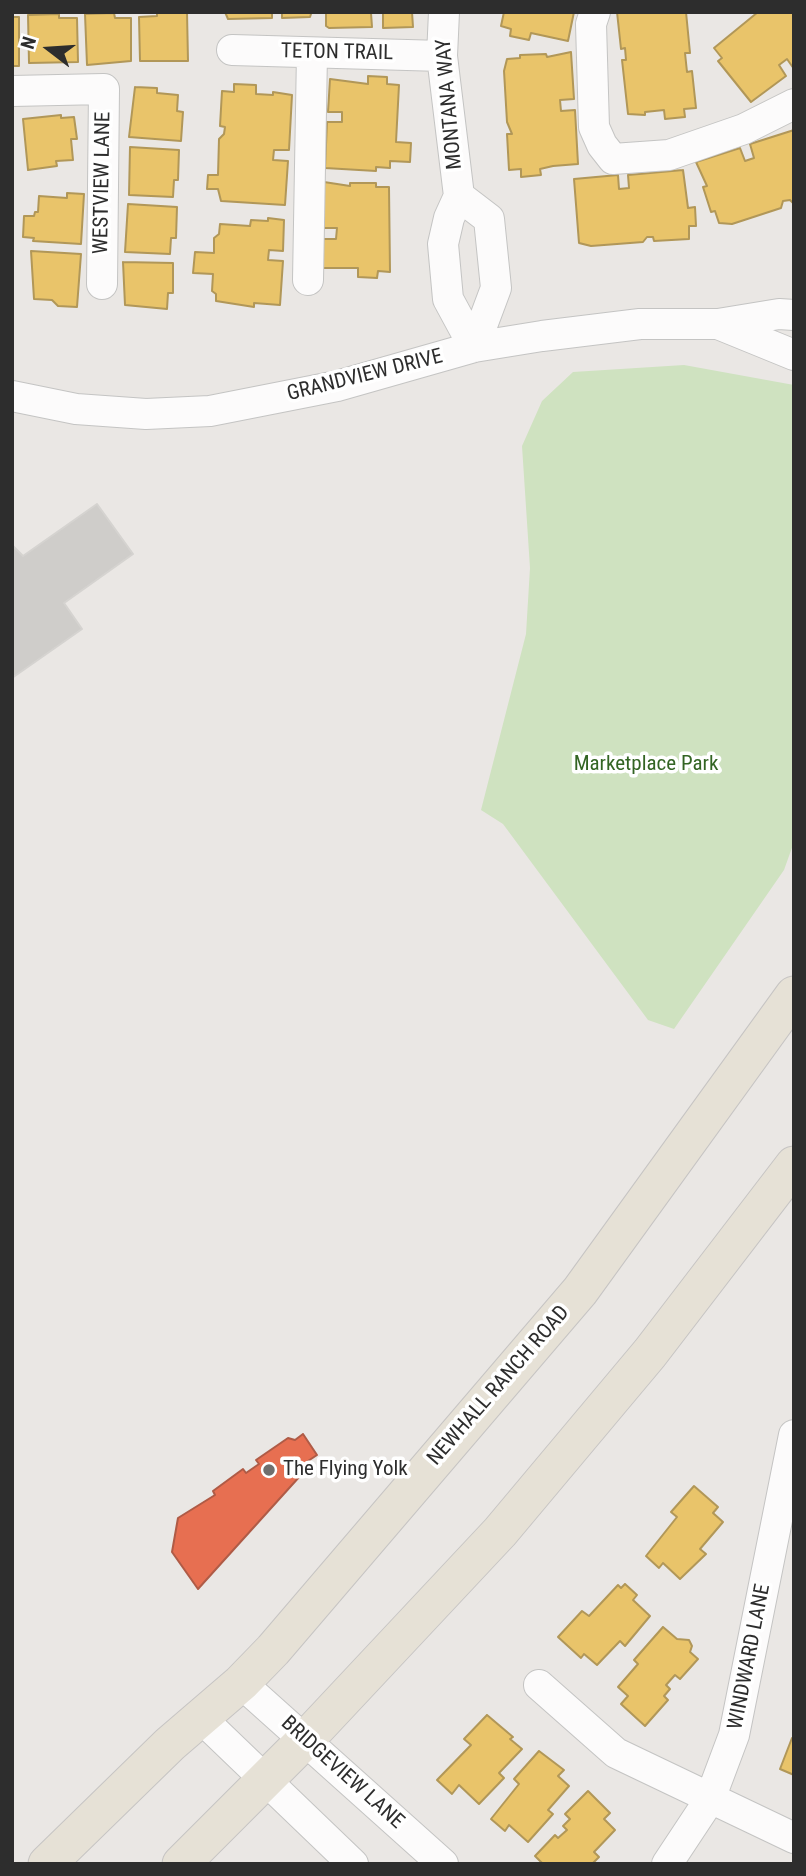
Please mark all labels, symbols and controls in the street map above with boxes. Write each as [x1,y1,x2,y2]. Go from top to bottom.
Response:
north arrow [14,14,84,84]
text: N [16,34,41,52]
street label: MONTANA WAY [432,38,468,170]
street label: TETON TRAIL [281,39,393,67]
street label: WESTVIEW LANE [89,112,117,254]
street label: GRANDVIEW DRIVE [285,345,445,407]
park label: Marketplace Park [574,752,718,778]
street label: NEWHALL RANCH ROAD [423,1301,575,1471]
place label: The Flying Yolk [283,1457,408,1483]
marker: The Flying Yolk [261,1462,277,1478]
street label: WINDWARD LANE [724,1582,776,1732]
street label: BRIDGEVIEW LANE [275,1711,409,1835]

